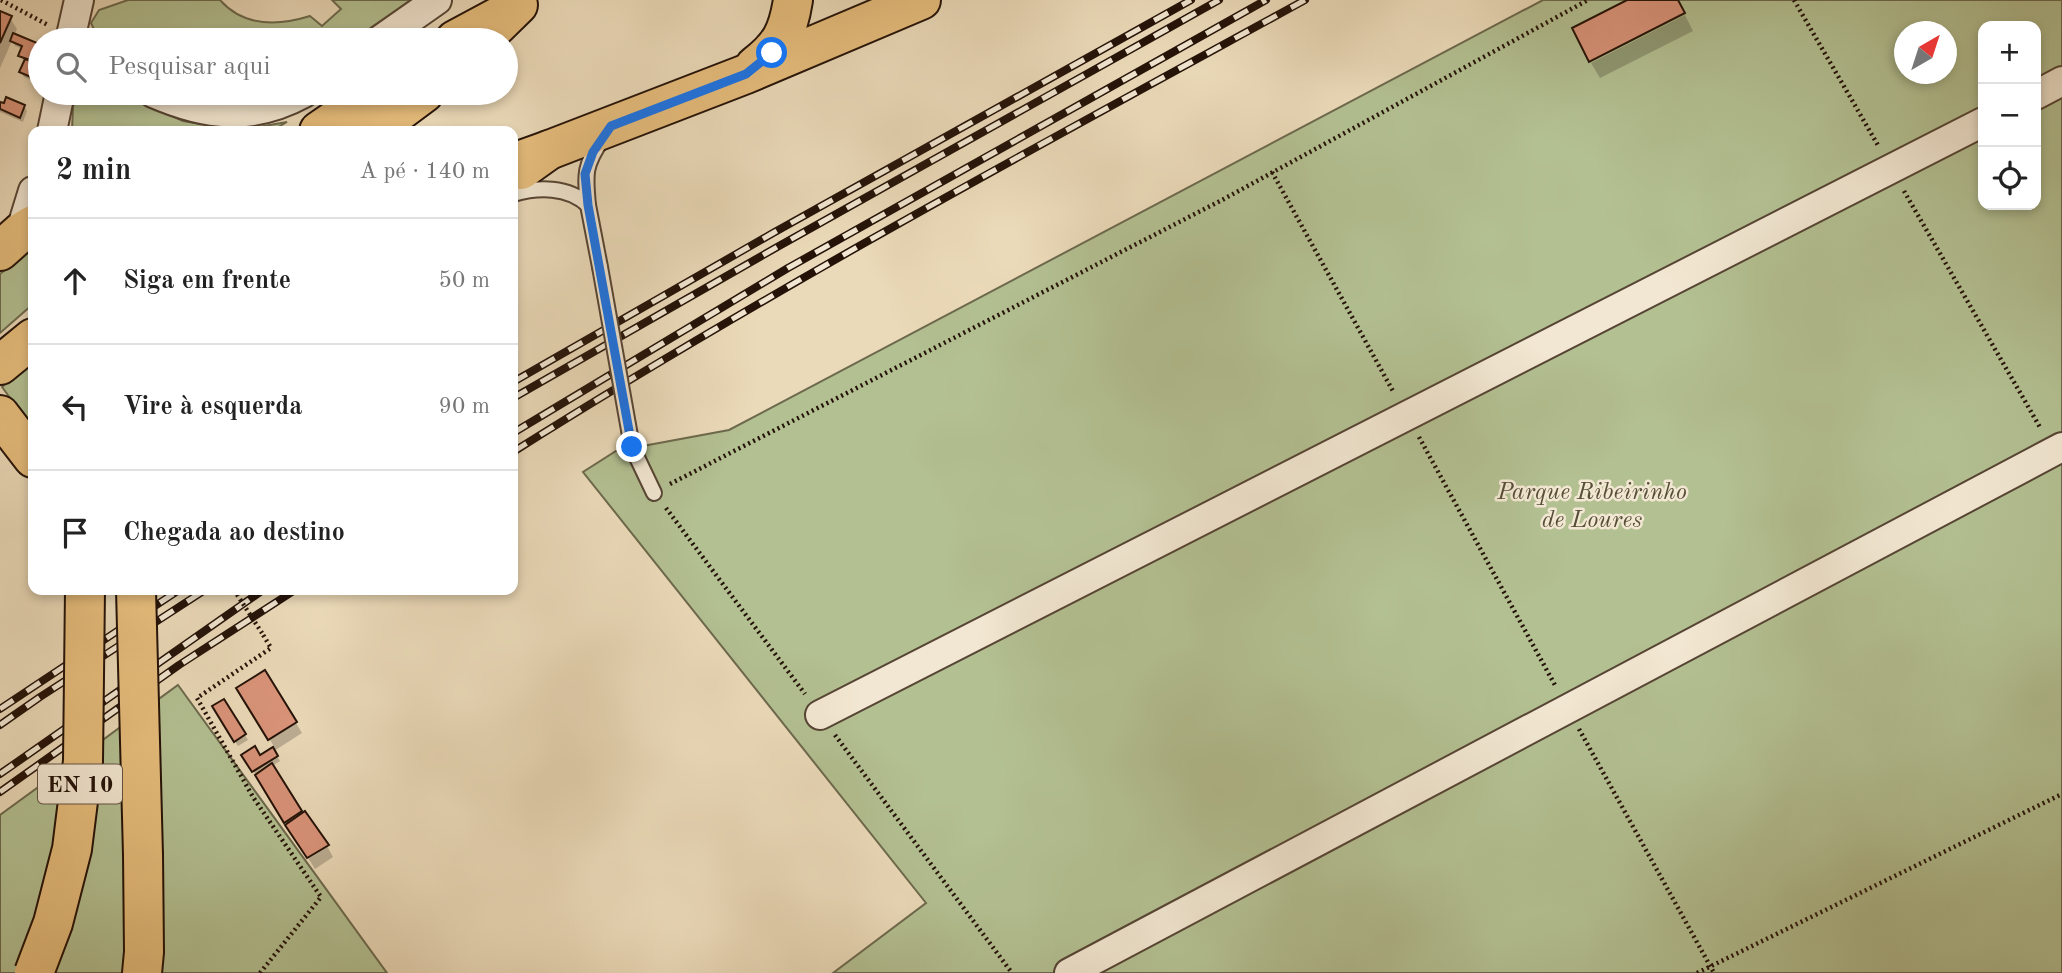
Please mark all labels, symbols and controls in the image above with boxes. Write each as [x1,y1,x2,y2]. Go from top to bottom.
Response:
north arrow [1894,21,1957,84]
map controls [1978,21,2041,210]
button: + [1978,21,2041,84]
search box [28,28,518,105]
route start [756,37,787,68]
icon: search [52,48,90,86]
text: Pesquisar aqui [108,54,270,80]
button: − [1978,84,2041,147]
button: locate [1978,147,2041,210]
text: 2 min [56,156,131,186]
text: A pé · 140 m [359,160,490,183]
icon: ahead [56,262,94,300]
text: Siga em frente [123,268,291,294]
text: 50 m [439,269,490,292]
icon: left [56,388,94,426]
text: Vire à esquerda [123,394,303,420]
text: 90 m [439,395,490,418]
route end [616,431,647,462]
park label: Parque Ribeirinho de Loures [1496,481,1687,533]
icon: arrive [56,514,94,552]
text: Chegada ao destino [123,520,345,546]
road number: EN 10 [38,764,122,804]

